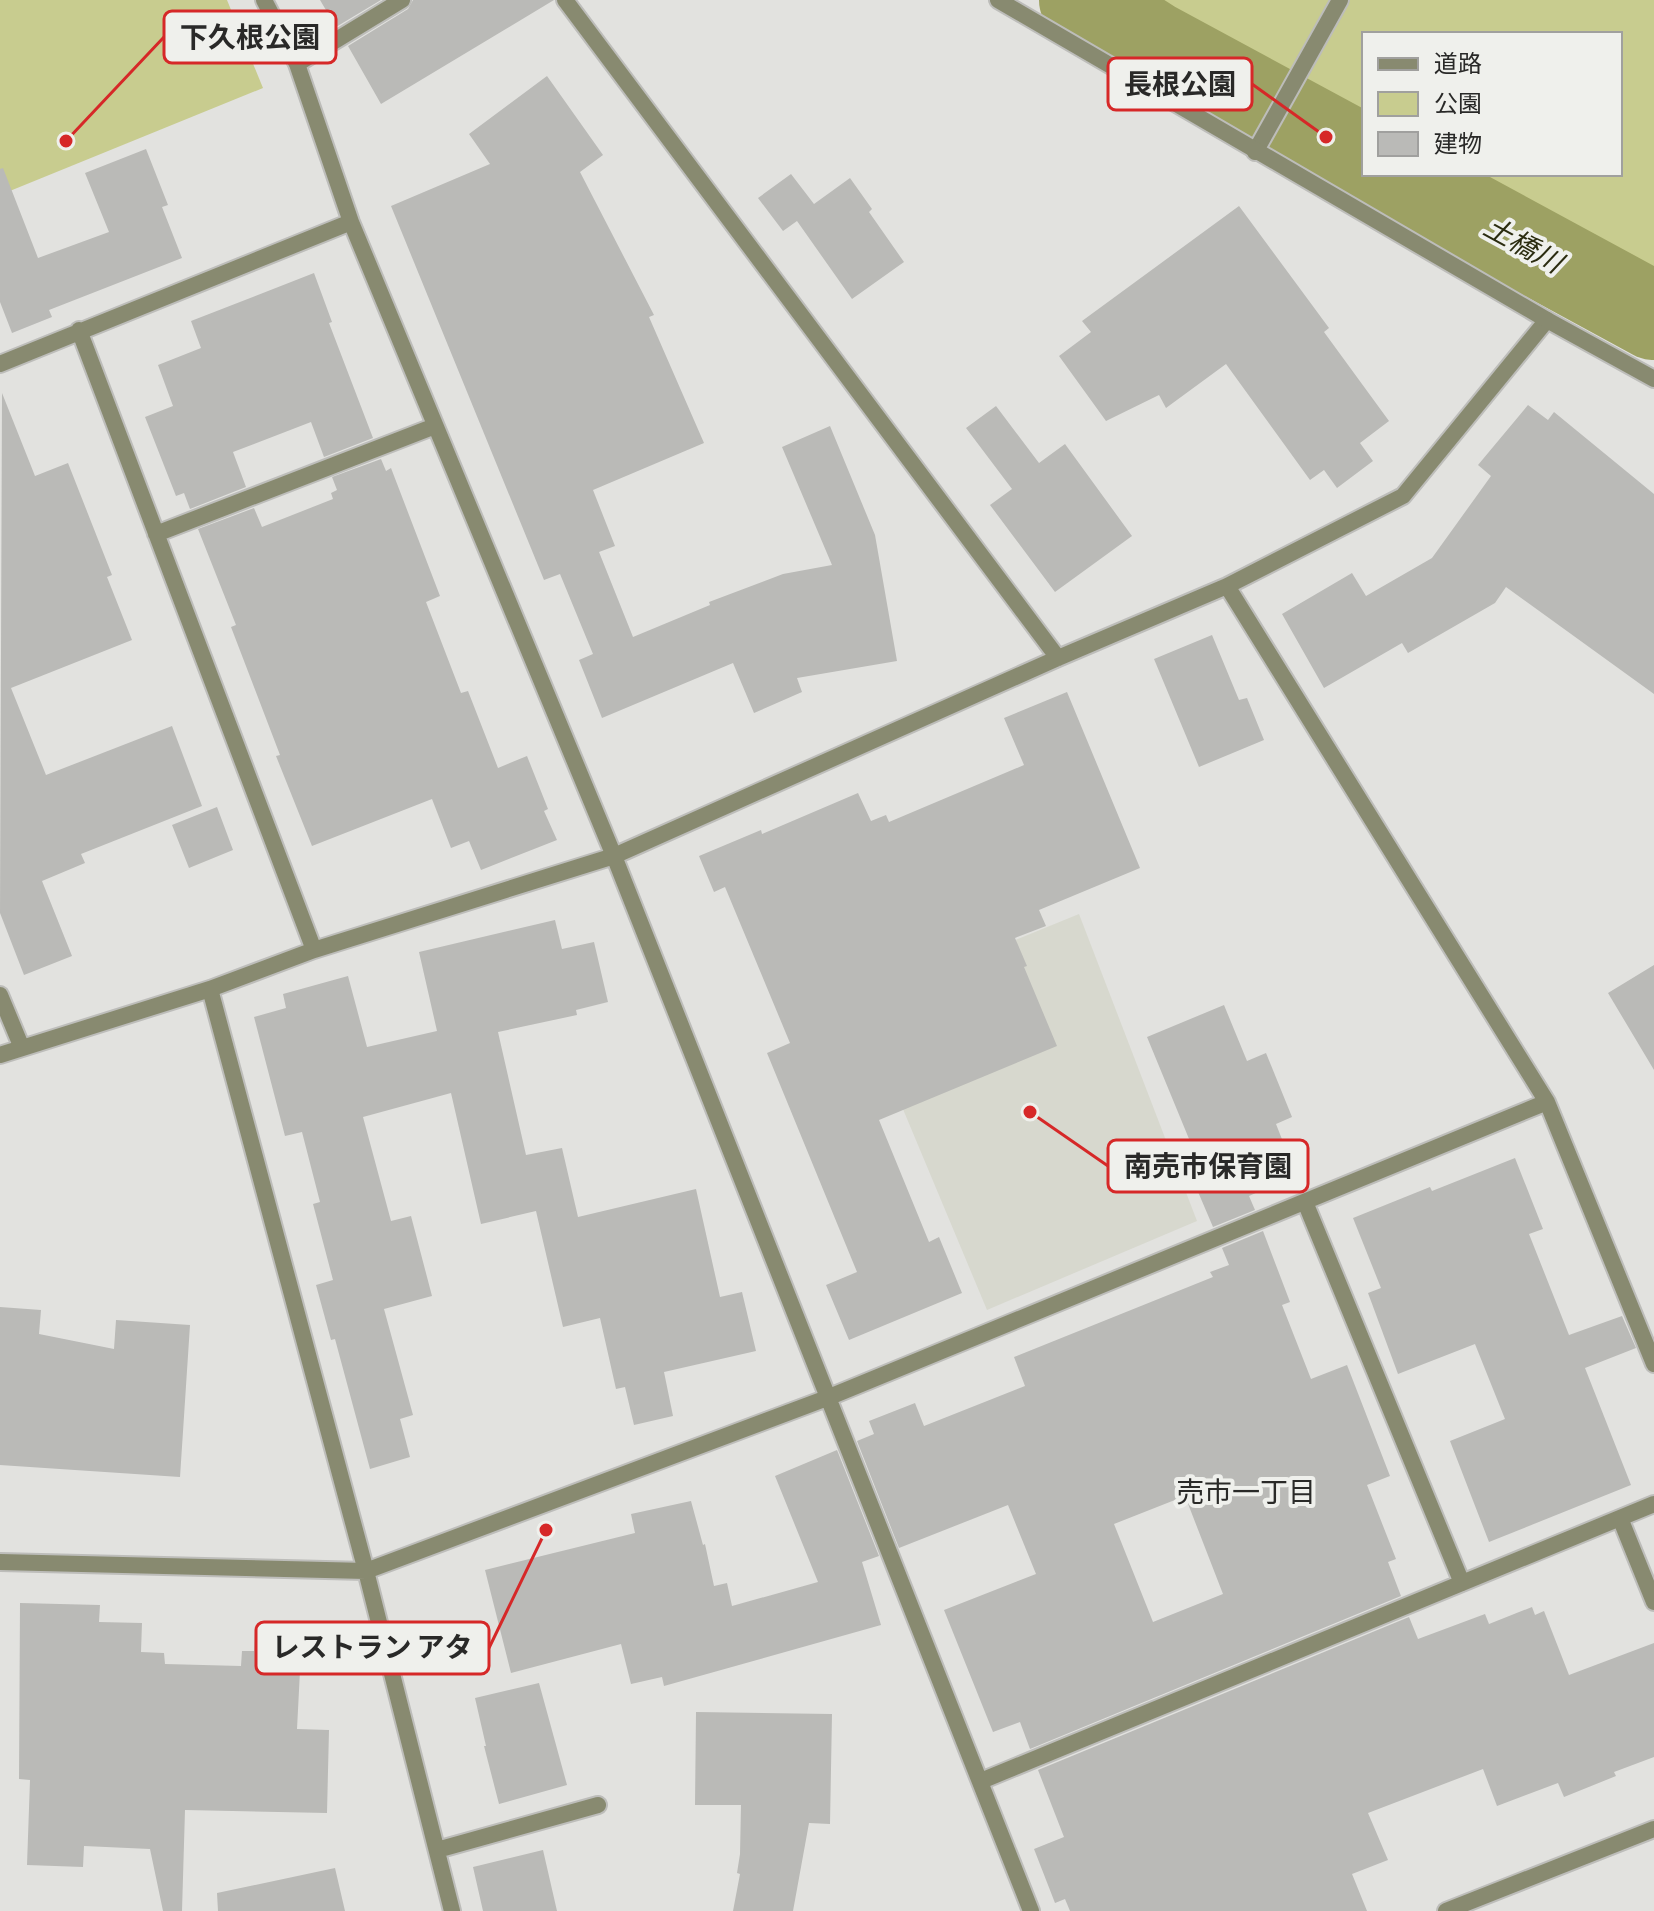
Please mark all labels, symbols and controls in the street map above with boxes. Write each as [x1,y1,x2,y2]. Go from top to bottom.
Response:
callout: 下久根公園 [164,11,336,63]
text: 下久根公園 [180,21,320,54]
legend [1362,32,1622,176]
text: 道路 [1434,49,1482,78]
callout: 長根公園 [1108,58,1252,110]
text: 長根公園 [1124,68,1236,101]
text: 公園 [1434,89,1482,118]
text: 建物 [1434,129,1482,158]
water label: 土橋川 [1478,210,1570,281]
callout: 南売市保育園 [1108,1140,1308,1192]
text: 南売市保育園 [1124,1150,1292,1183]
district label: 売市一丁目 [1176,1476,1316,1509]
callout: レストラン アタ [256,1622,489,1674]
text: レストラン アタ [271,1631,473,1664]

